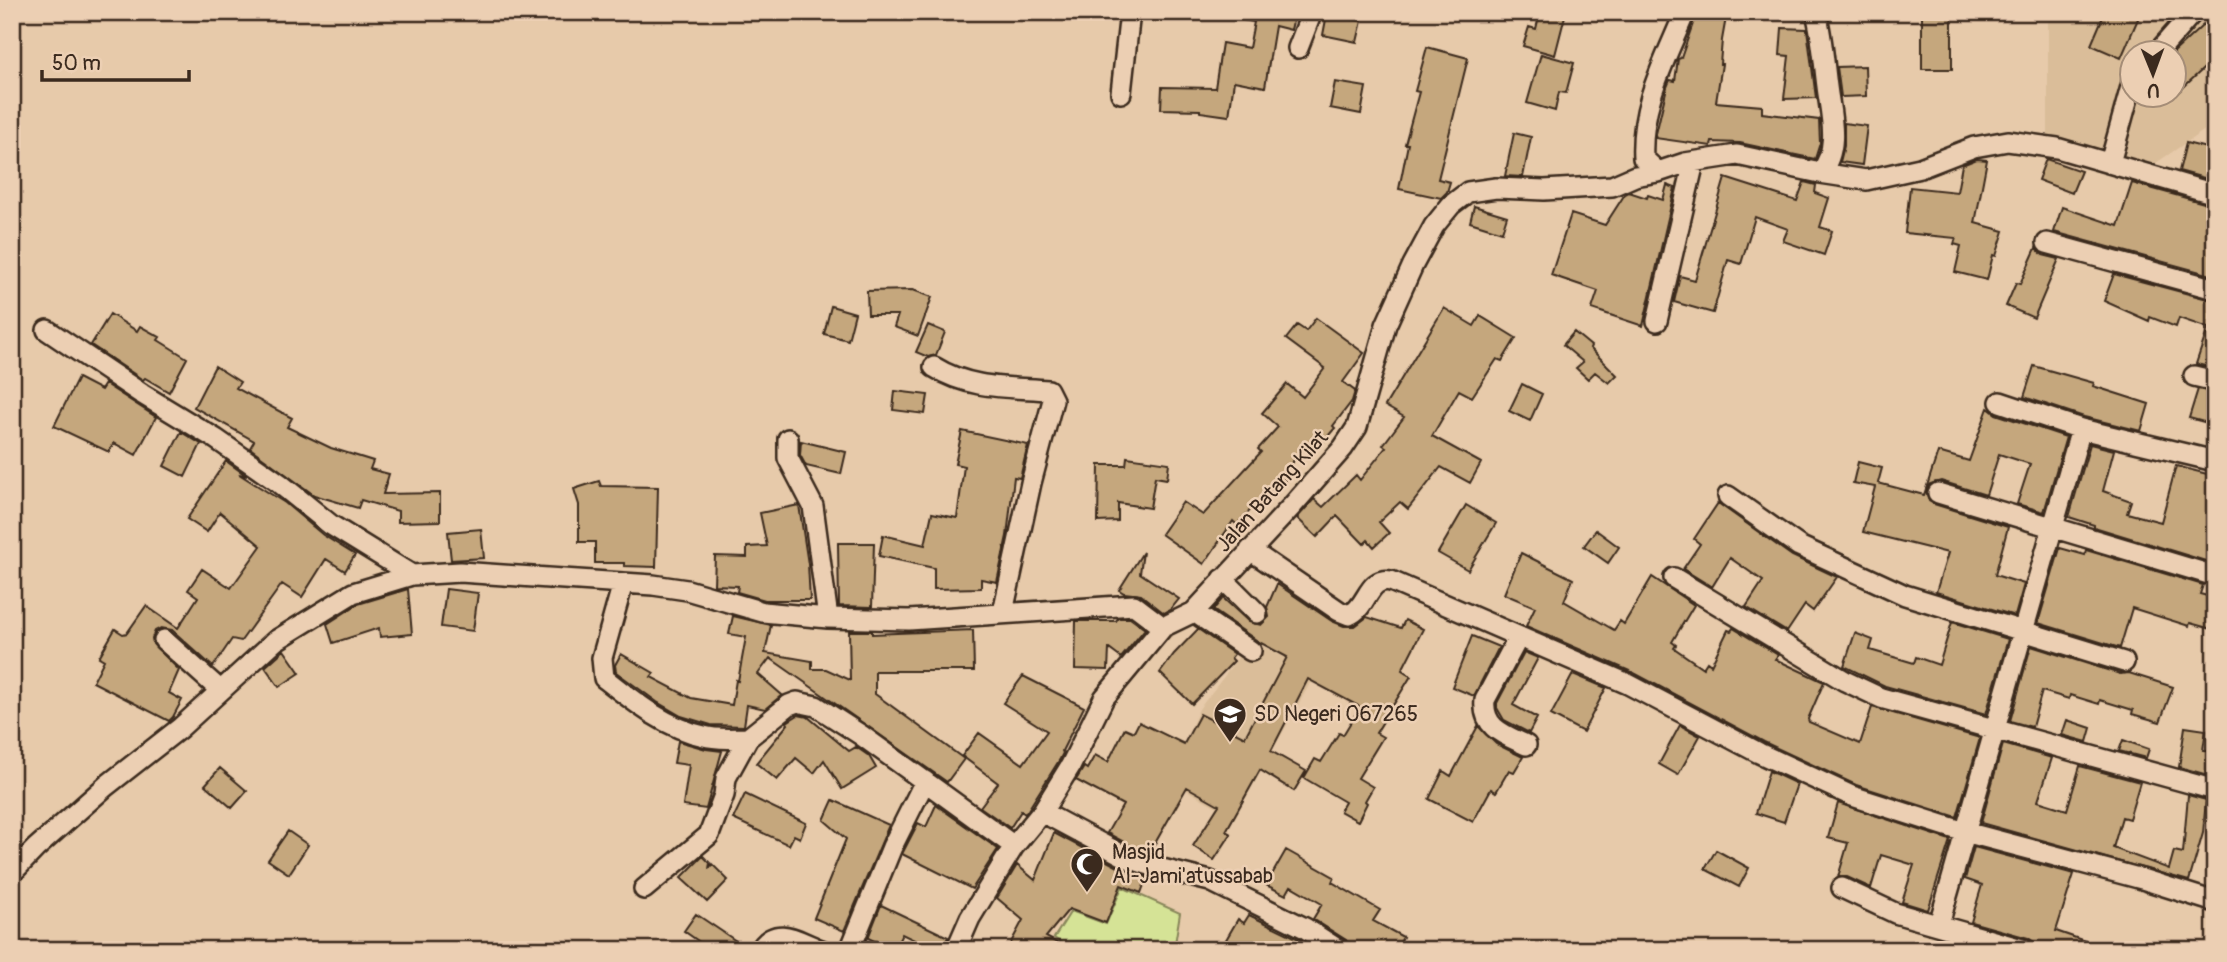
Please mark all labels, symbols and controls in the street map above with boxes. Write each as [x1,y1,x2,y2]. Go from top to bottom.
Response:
scale bar [42,38,189,82]
north arrow [2118,38,2188,108]
text: 50 m [52,50,101,77]
text: U [2147,78,2160,102]
street label: Jalan Batang Kilat [1210,424,1335,558]
school or university icon: SD Negeri 067265 [1211,695,1249,744]
place label: SD Negeri 067265 [1254,701,1418,728]
place label: Masjid Al-Jami'atussabab [1112,839,1273,890]
mosque icon: Masjid Al-Jami'atussabab [1068,845,1106,894]

